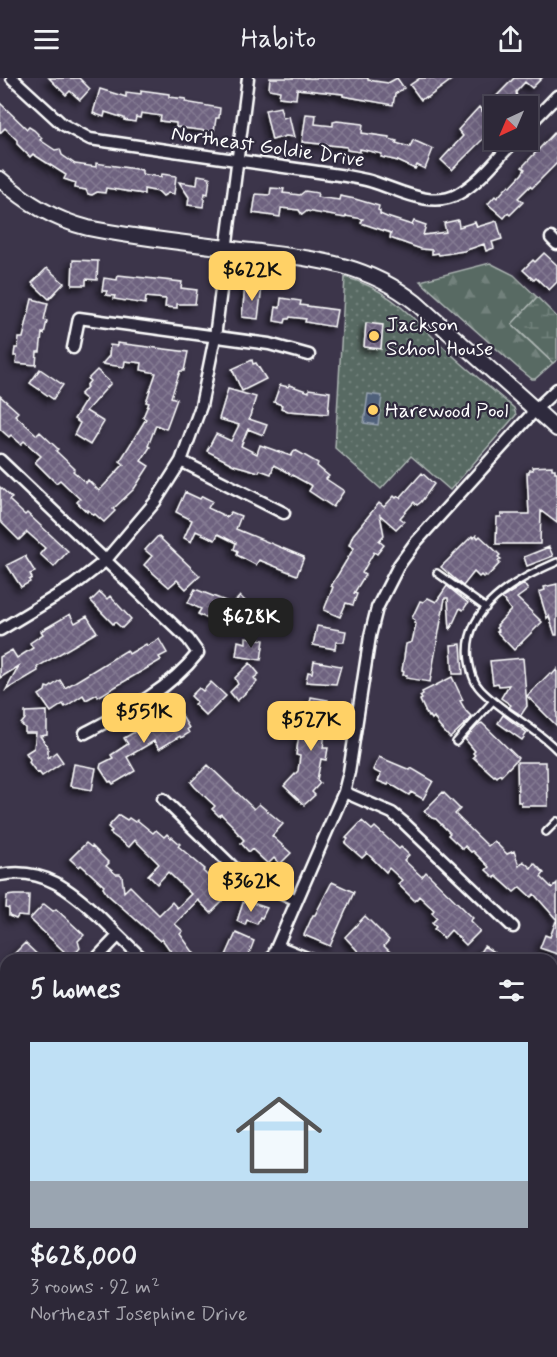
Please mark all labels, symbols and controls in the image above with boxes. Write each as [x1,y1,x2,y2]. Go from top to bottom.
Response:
text: Habito [241,22,316,57]
icon: menu [30,23,63,56]
icon: share [494,23,527,56]
north arrow [484,96,538,150]
map controls [484,96,538,150]
street label: Northeast Goldie Drive [169,120,366,174]
pin: $622K [210,251,294,302]
text: $622K [223,257,281,284]
place label: Jackson School House [386,311,493,363]
marker: Jackson School House [367,329,381,343]
place label: Harewood Pool [385,397,508,425]
marker: Harewood Pool [366,403,380,417]
pin: $628K [209,598,293,649]
text: $628K [222,604,280,631]
pin: $551K [102,693,186,744]
text: $551K [116,699,172,726]
pin: $527K [269,701,353,752]
text: $527K [281,707,341,734]
pin: $362K [209,862,293,913]
text: $362K [222,868,280,895]
text: 5 homes [30,973,121,1007]
icon: filters [495,974,528,1007]
icon: home [225,1081,333,1189]
text: $628,000 [30,1240,137,1274]
text: 3 rooms · 92 m² [30,1274,160,1301]
text: Northeast Josephine Drive [30,1301,248,1328]

